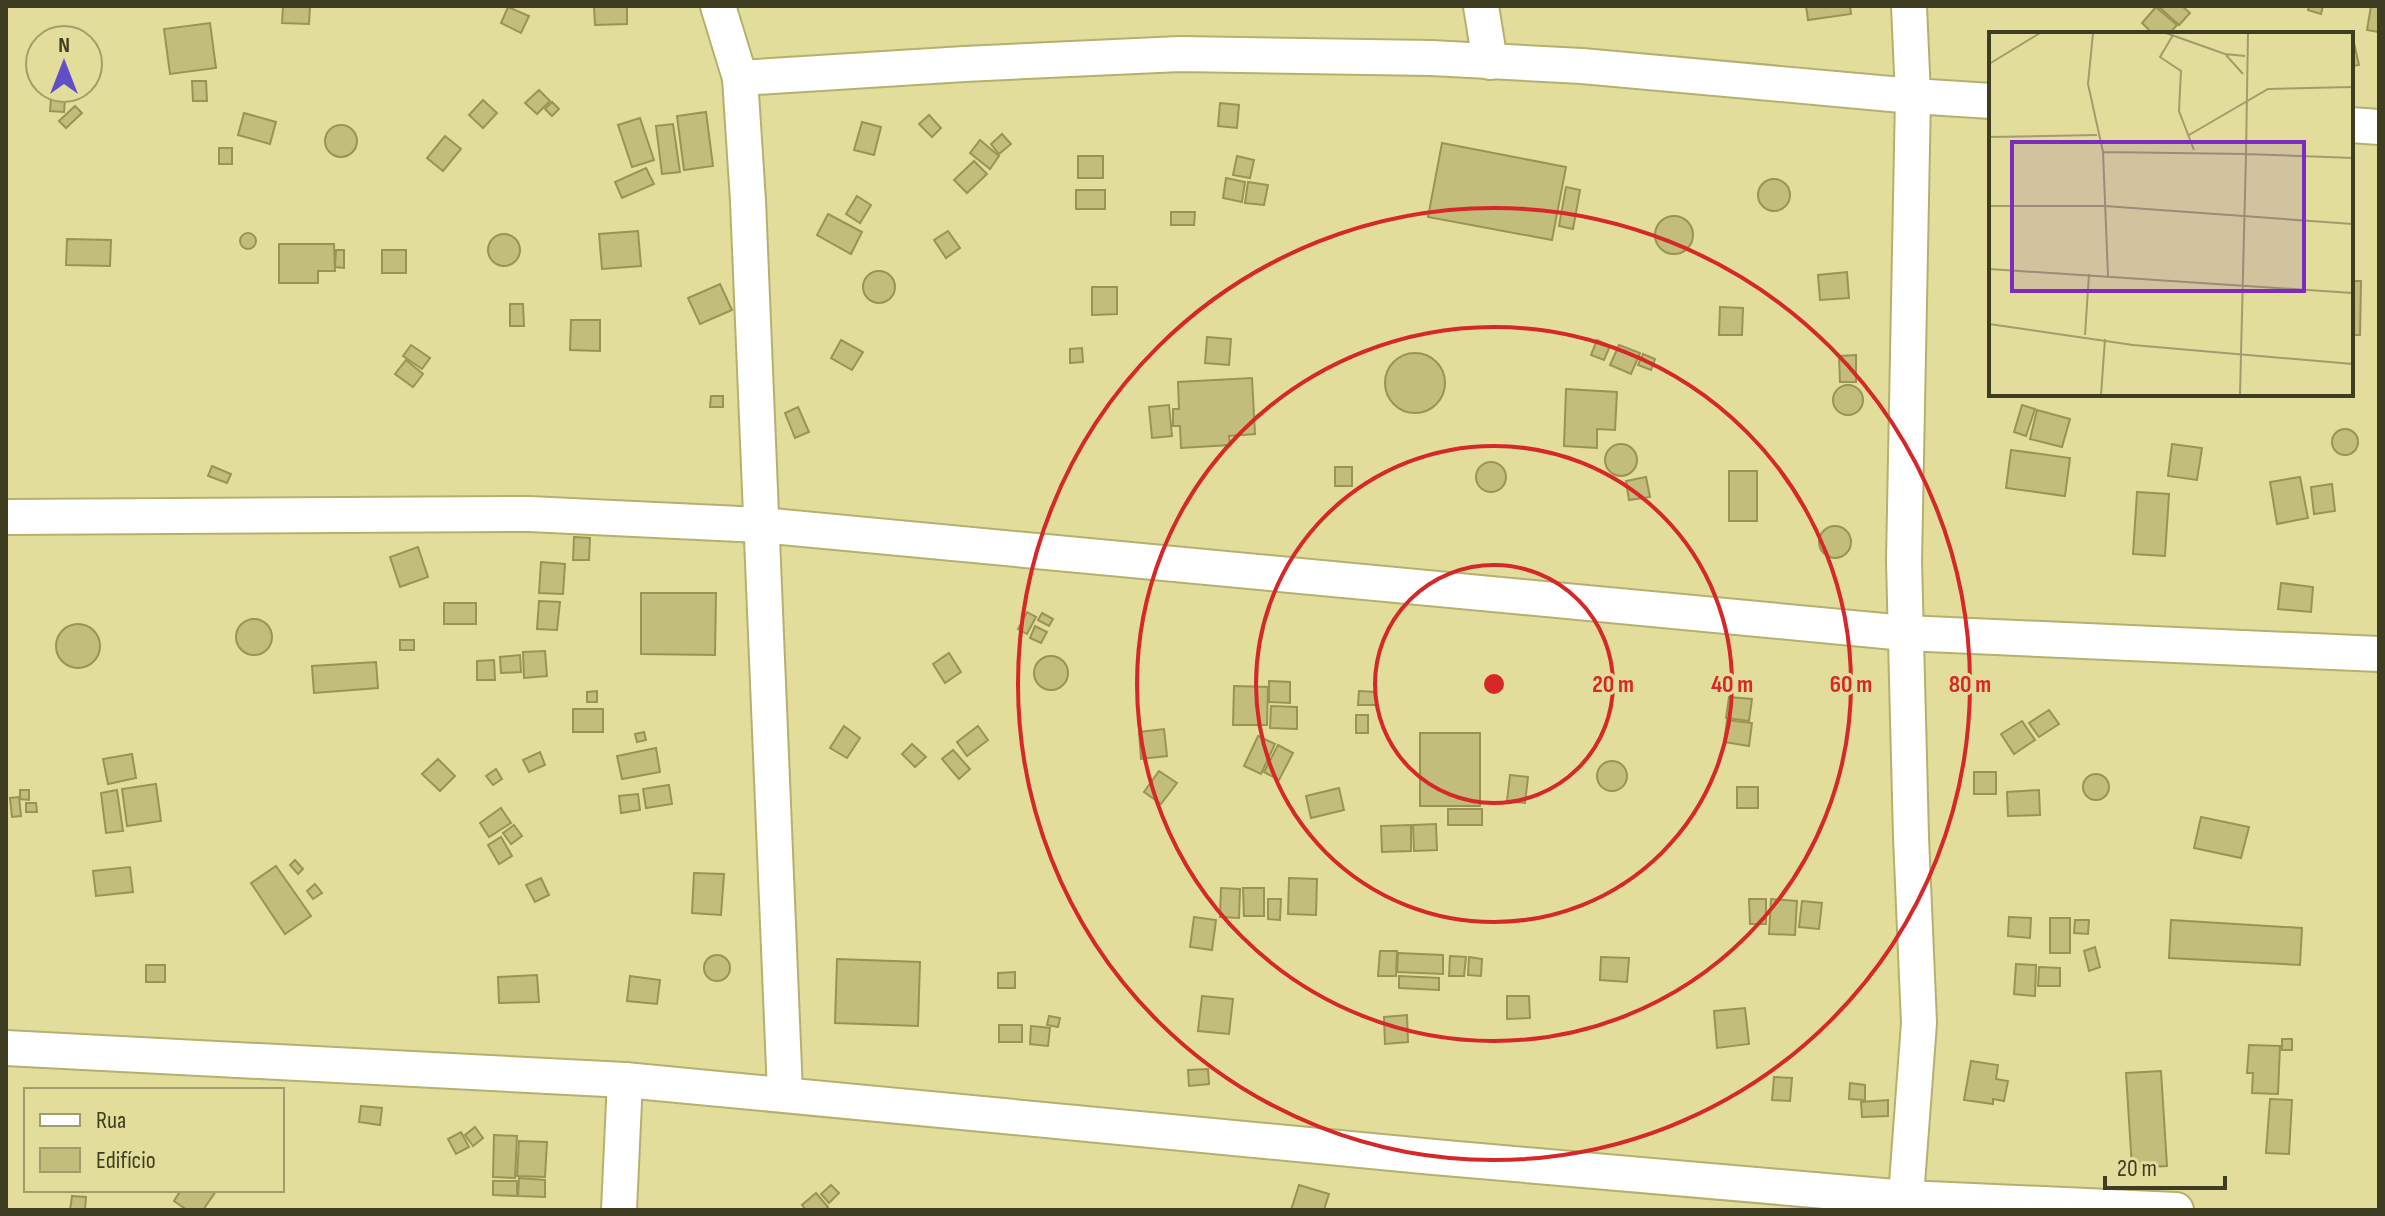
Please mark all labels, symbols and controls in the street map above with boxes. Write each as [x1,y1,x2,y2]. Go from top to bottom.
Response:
north arrow [24,24,104,104]
text: N [58,32,70,59]
inset map [1989,32,2353,396]
centre of rings [1480,670,1508,698]
text: 20 m [1592,670,1634,699]
text: 40 m [1711,670,1753,699]
text: 60 m [1830,670,1872,699]
text: 80 m [1949,670,1991,699]
legend [24,1088,284,1192]
text: Rua [96,1106,126,1135]
scale bar [2105,1140,2225,1190]
text: Edifício [96,1146,156,1175]
text: 20 m [2117,1154,2157,1183]

